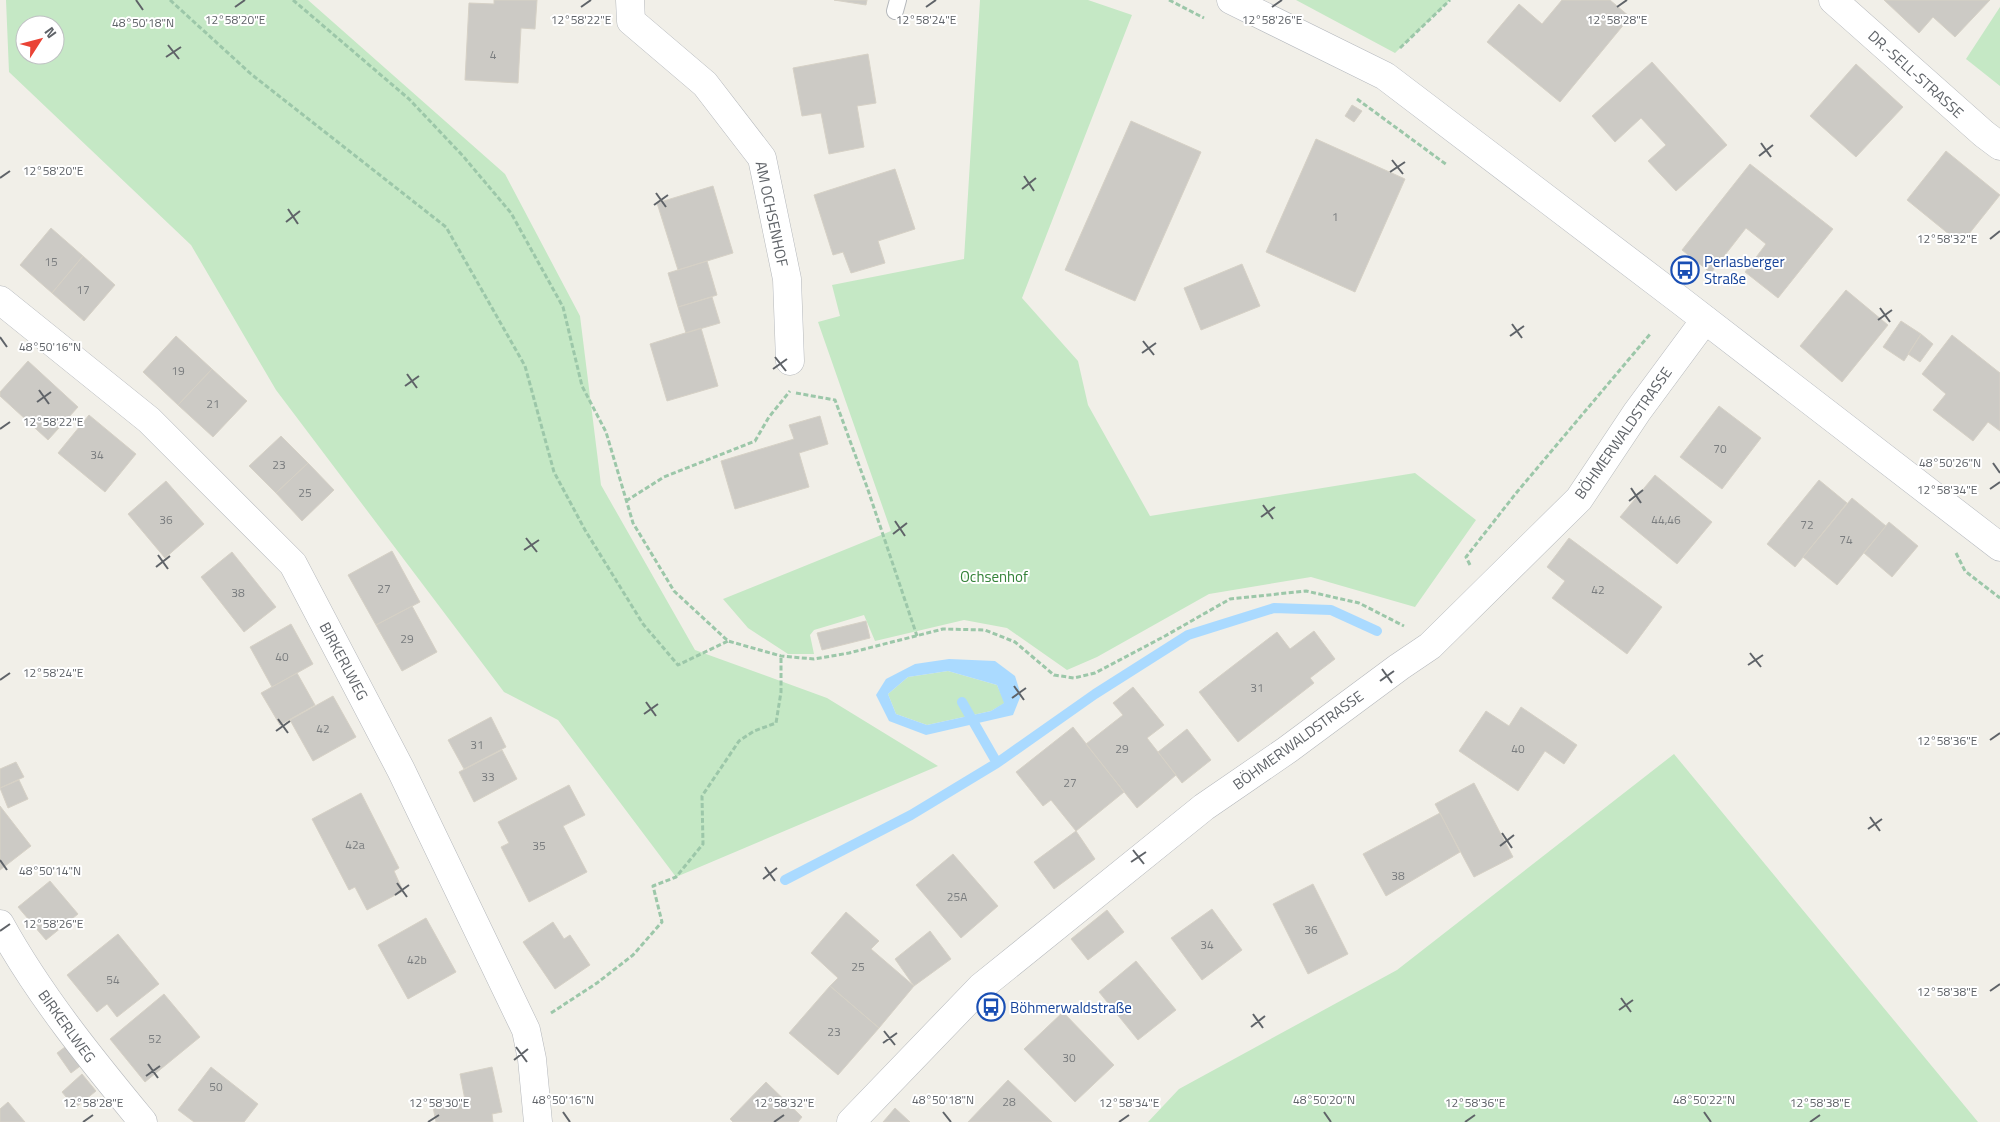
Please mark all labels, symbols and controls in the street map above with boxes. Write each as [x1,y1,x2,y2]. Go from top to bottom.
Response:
text: 12°58'20"E [205,10,266,29]
text: 12°58'22"E [551,10,612,29]
text: 12°58'24"E [896,10,957,29]
text: 12°58'26"E [1242,10,1303,29]
text: 12°58'28"E [1587,10,1648,29]
text: 48°50'18"N [112,13,174,32]
north arrow [15,15,65,65]
text: N [40,22,62,42]
street label: DR.-SELL-STRASSE [1863,25,1969,123]
house number: 4 [490,45,497,64]
street label: AM OCHSENHOF [750,159,794,269]
text: 12°58'20"E [23,161,84,180]
house number: 1 [1332,207,1338,226]
text: 12°58'32"E [1917,229,1978,248]
place label: Perlasberger Straße [1704,250,1785,290]
house number: 15 [44,252,58,271]
bus stop icon: Perlasberger Straße [1670,255,1700,285]
house number: 17 [76,280,90,299]
text: 48°50'16"N [19,337,81,356]
house number: 19 [171,361,185,380]
street label: BÖHMERWALDSTRASSE [1569,362,1677,504]
house number: 21 [206,394,220,413]
text: 12°58'22"E [23,412,84,431]
house number: 70 [1713,439,1727,458]
house number: 34 [90,445,104,464]
text: 48°50'26"N [1919,453,1981,472]
house number: 23 [272,455,286,474]
text: 12°58'34"E [1917,480,1978,499]
house number: 25 [298,483,312,502]
house number: 36 [159,510,173,529]
house number: 44,46 [1651,510,1681,529]
house number: 72 [1800,515,1814,534]
house number: 74 [1839,530,1853,549]
park label: Ochsenhof [960,565,1028,588]
house number: 27 [377,579,391,598]
house number: 42 [1591,580,1605,599]
house number: 38 [231,583,245,602]
street label: BIRKERLWEG [314,618,374,704]
house number: 29 [400,629,414,648]
house number: 40 [275,647,289,666]
text: 12°58'24"E [23,663,84,682]
house number: 31 [1250,678,1264,697]
street label: BÖHMERWALDSTRASSE [1228,685,1368,795]
house number: 42 [316,719,330,738]
text: 12°58'36"E [1917,731,1978,750]
house number: 31 [470,735,484,754]
house number: 29 [1115,739,1129,758]
house number: 40 [1511,739,1525,758]
house number: 33 [481,767,495,786]
house number: 27 [1063,773,1077,792]
house number: 42a [345,835,365,854]
house number: 35 [532,836,546,855]
text: 48°50'14"N [19,861,81,880]
house number: 38 [1391,866,1405,885]
house number: 25A [947,887,967,906]
text: 12°58'26"E [23,914,84,933]
house number: 36 [1304,920,1318,939]
house number: 34 [1200,935,1214,954]
house number: 42b [407,950,427,969]
house number: 25 [851,957,865,976]
house number: 54 [106,970,120,989]
text: 12°58'38"E [1917,982,1978,1001]
street label: BIRKERLWEG [33,985,101,1067]
bus stop icon: Böhmerwaldstraße [976,992,1006,1022]
place label: Böhmerwaldstraße [1010,996,1132,1019]
house number: 23 [827,1022,841,1041]
house number: 52 [148,1029,162,1048]
house number: 30 [1062,1048,1076,1067]
house number: 50 [209,1077,223,1096]
text: 48°50'16"N [532,1090,594,1109]
text: 48°50'18"N [912,1090,974,1109]
text: 48°50'20"N [1293,1090,1355,1109]
text: 48°50'22"N [1673,1090,1735,1109]
house number: 28 [1002,1092,1016,1111]
text: 12°58'28"E [63,1093,124,1112]
text: 12°58'30"E [409,1093,470,1112]
text: 12°58'32"E [754,1093,815,1112]
text: 12°58'34"E [1099,1093,1160,1112]
text: 12°58'36"E [1445,1093,1506,1112]
text: 12°58'38"E [1790,1093,1851,1112]

